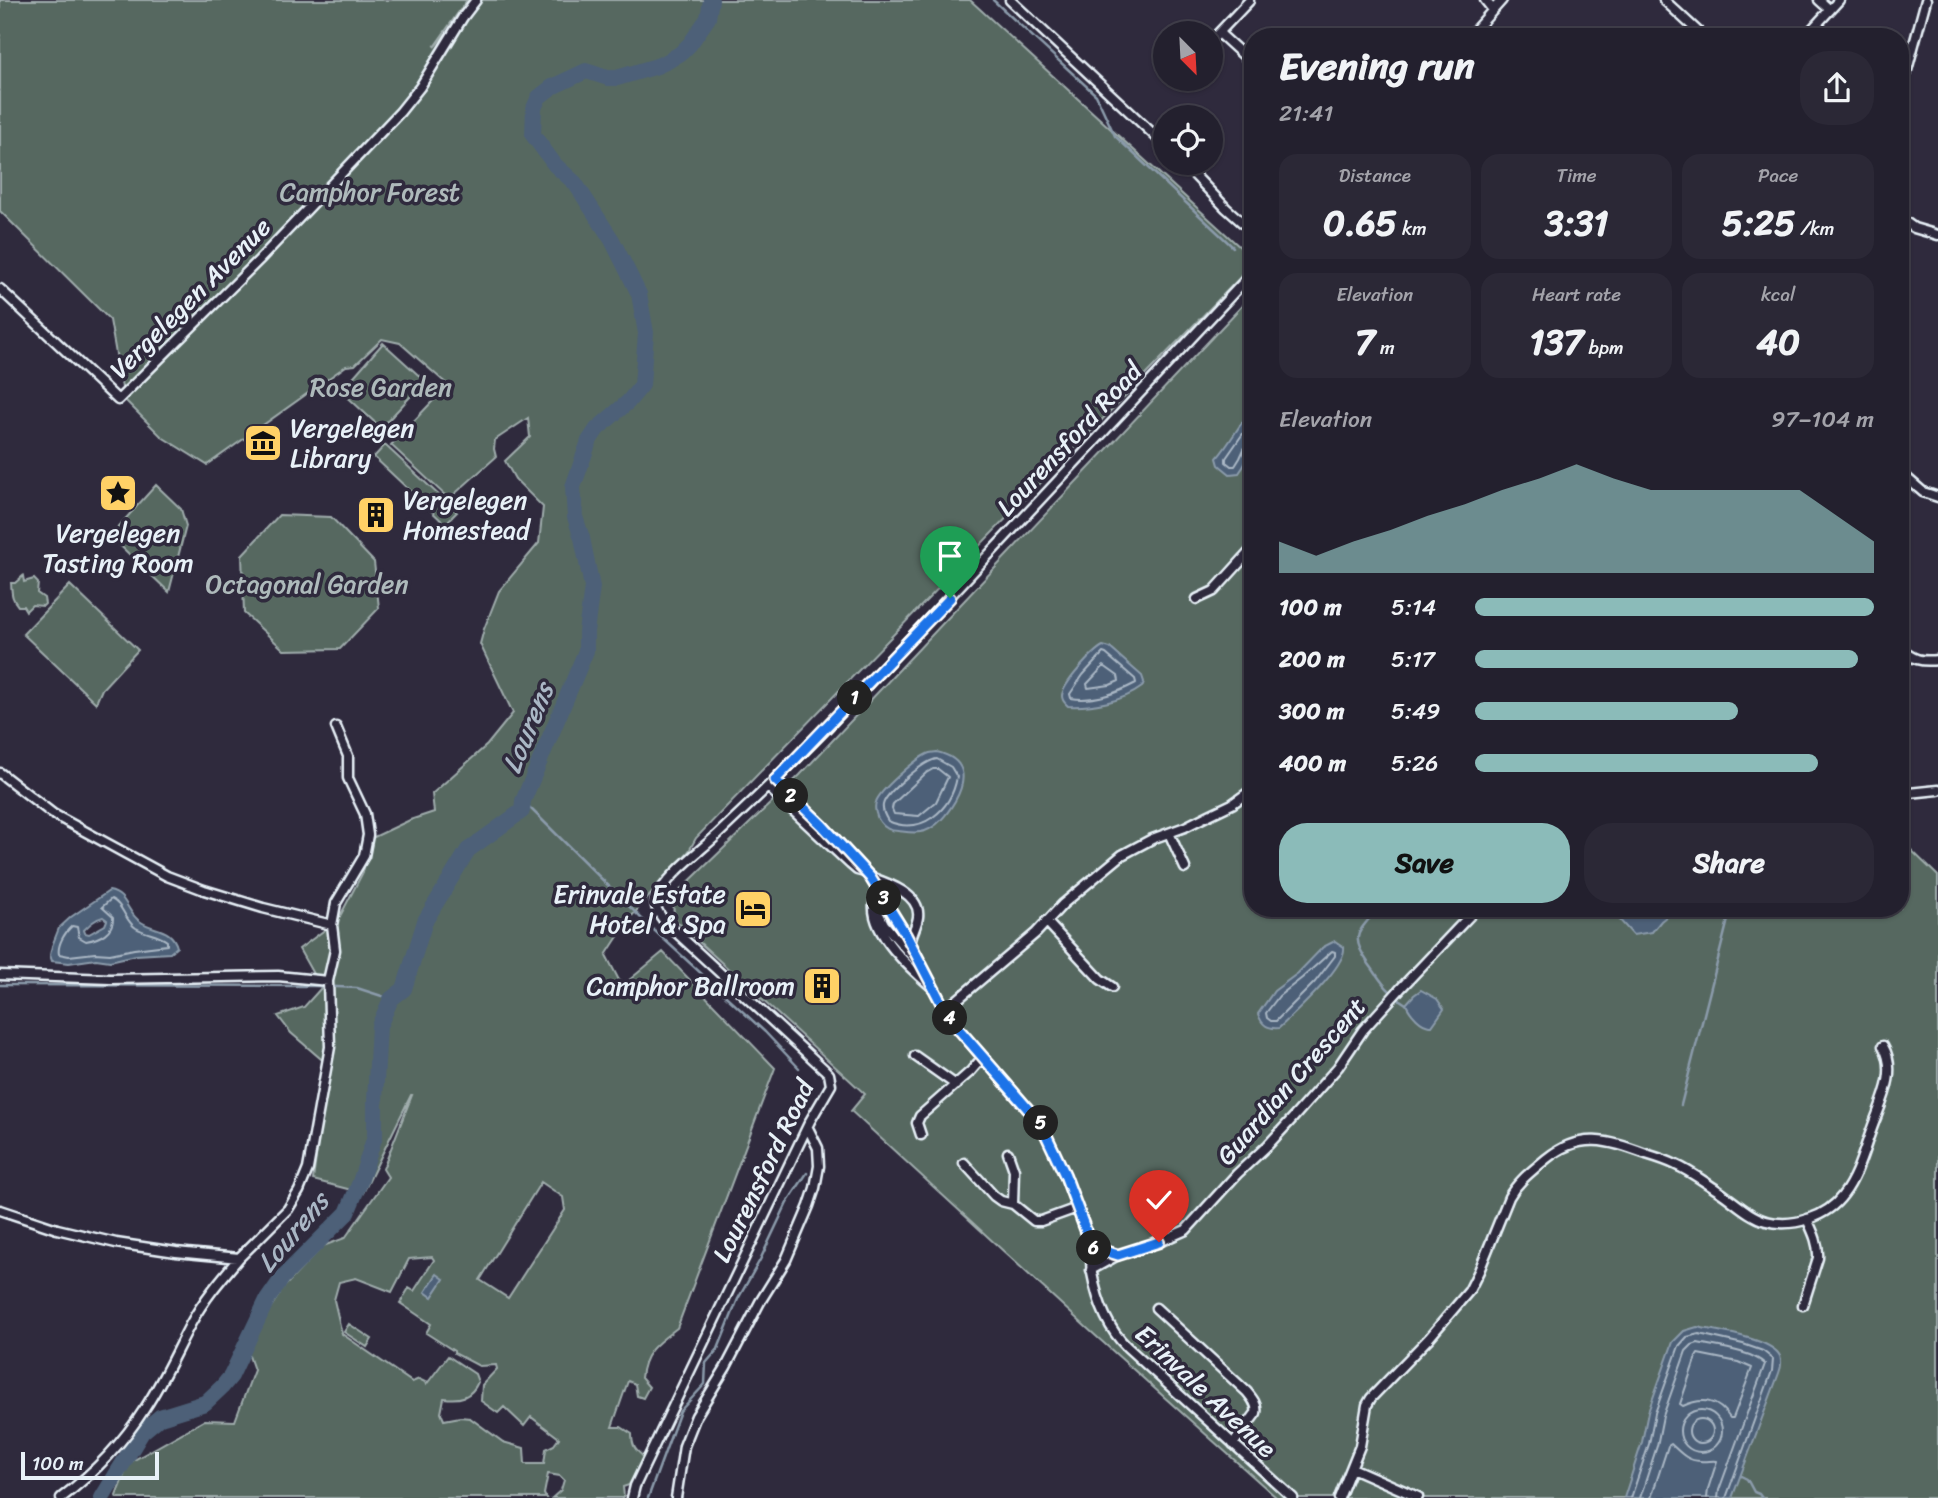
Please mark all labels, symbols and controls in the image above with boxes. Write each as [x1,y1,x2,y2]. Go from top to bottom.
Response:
north arrow [1153,21,1223,91]
map controls [1153,21,1223,175]
text: Evening run [1279,33,1475,100]
button: share [1800,51,1874,125]
text: 21:41 [1279,93,1333,134]
button: locate [1153,105,1223,175]
text: Distance [1339,159,1411,192]
text: Time [1556,159,1597,192]
text: Pace [1758,159,1798,192]
park label: Camphor Forest [280,169,460,215]
text: 0.65 [1323,192,1397,254]
text: 3:31 [1544,192,1609,254]
text: 5:25 [1722,192,1795,254]
street label: Vergelegen Avenue [98,206,282,390]
text: km [1397,212,1427,245]
text: /km [1795,212,1834,245]
text: Elevation [1336,278,1413,311]
text: Heart rate [1532,278,1621,311]
text: kcal [1761,278,1795,311]
text: 7 [1355,311,1375,373]
text: 137 [1529,311,1584,373]
text: 40 [1756,311,1800,373]
text: m [1375,331,1395,364]
text: bpm [1584,331,1624,364]
street label: Lourensford Road [984,349,1155,527]
park label: Rose Garden [310,364,452,410]
text: Elevation [1279,399,1372,440]
text: 97–104 m [1771,399,1874,440]
place label: Vergelegen Library [290,405,414,481]
museum icon: Vergelegen Library [242,422,284,464]
place icon: Vergelegen Tasting Room [97,472,139,514]
place label: Vergelegen Homestead [403,477,532,553]
building icon: Vergelegen Homestead [355,494,397,536]
place label: Vergelegen Tasting Room [42,510,194,586]
pin [920,526,980,598]
icon: arrive [931,537,969,575]
park label: Octagonal Garden [206,561,408,607]
text: 100 m [1279,587,1342,628]
text: 5:14 [1391,587,1436,628]
text: 200 m [1279,639,1345,680]
text: 5:17 [1391,639,1435,680]
water label: Lourens [487,672,569,781]
pin: 1 [838,680,872,716]
text: 1 [850,681,859,714]
text: 300 m [1279,691,1344,732]
text: 5:49 [1391,691,1441,732]
text: 400 m [1279,743,1346,784]
text: 5:26 [1391,743,1438,784]
pin: 2 [774,778,808,814]
text: 2 [785,779,796,812]
button: Save [1279,823,1570,903]
button: Share [1584,823,1874,903]
place label: Erinvale Estate Hotel & Spa [553,871,726,947]
pin: 3 [866,880,902,916]
text: 3 [878,881,889,914]
hotel icon: Erinvale Estate Hotel & Spa [732,888,774,930]
place label: Camphor Ballroom [586,963,795,1009]
building icon: Camphor Ballroom [801,965,843,1007]
street label: Guardian Crescent [1204,986,1378,1176]
pin: 4 [932,1000,968,1036]
text: 4 [944,1001,955,1034]
street label: Lourensford Road [699,1070,828,1270]
pin: 5 [1024,1106,1058,1140]
text: 5 [1035,1106,1046,1139]
pin [1129,1170,1189,1242]
water label: Lourens [243,1178,344,1284]
icon: check [1140,1181,1178,1219]
pin: 6 [1076,1230,1112,1266]
text: 6 [1088,1231,1099,1264]
street label: Erinvale Avenue [1124,1312,1288,1470]
text: 100 m [32,1447,84,1480]
scale bar [21,1449,159,1481]

